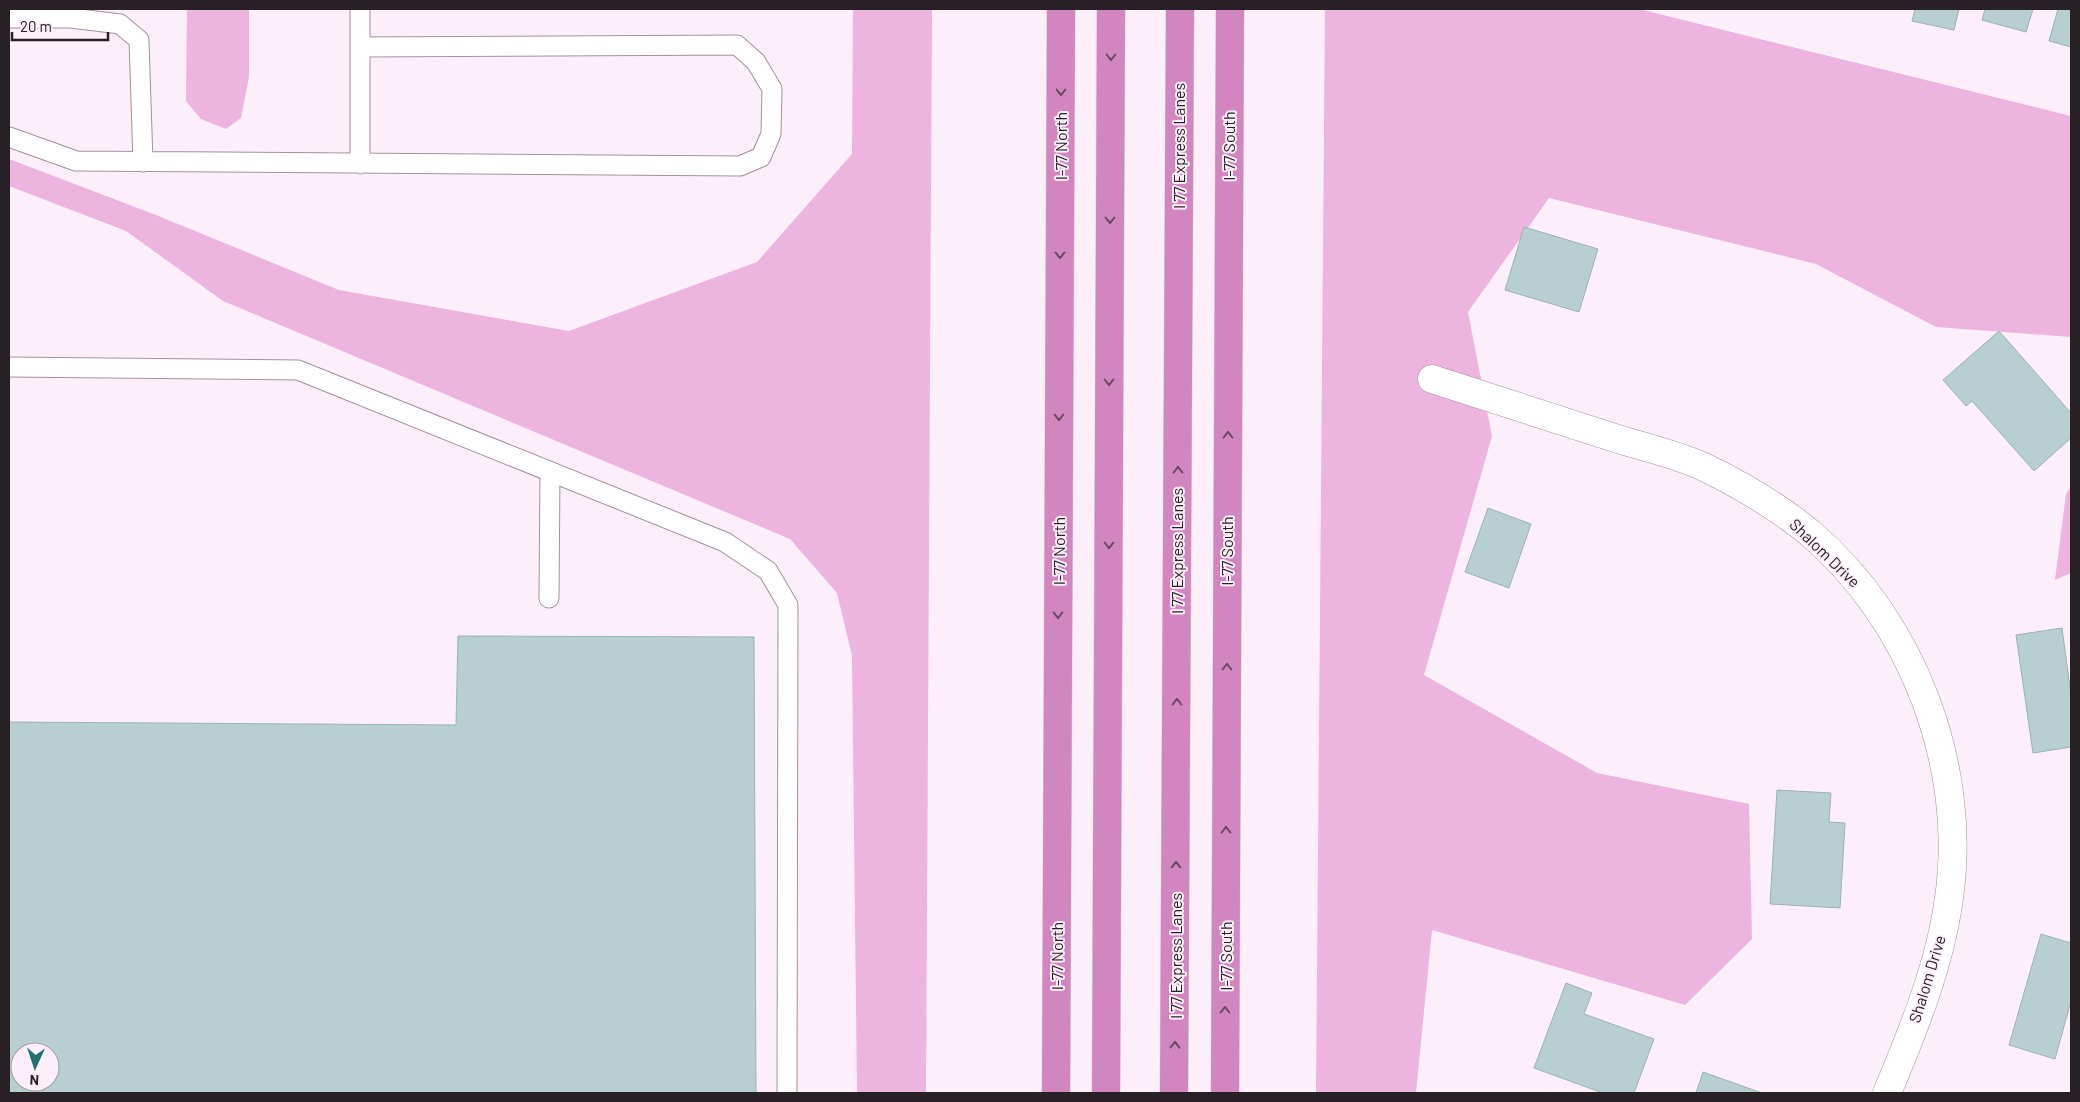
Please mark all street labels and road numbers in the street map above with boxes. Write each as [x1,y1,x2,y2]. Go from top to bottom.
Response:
street label: I 77 Express Lanes [1169,83,1188,209]
street label: I-77 South [1219,111,1238,181]
street label: I-77 North [1051,112,1070,180]
street label: I 77 Express Lanes [1167,488,1186,614]
street label: Shalom Drive [1786,514,1865,591]
street label: I-77 South [1217,516,1236,586]
street label: I-77 North [1049,517,1068,585]
street label: I 77 Express Lanes [1166,893,1185,1019]
street label: I-77 South [1216,921,1235,991]
street label: I-77 North [1047,922,1066,990]
street label: Shalom Drive [1904,933,1949,1025]

